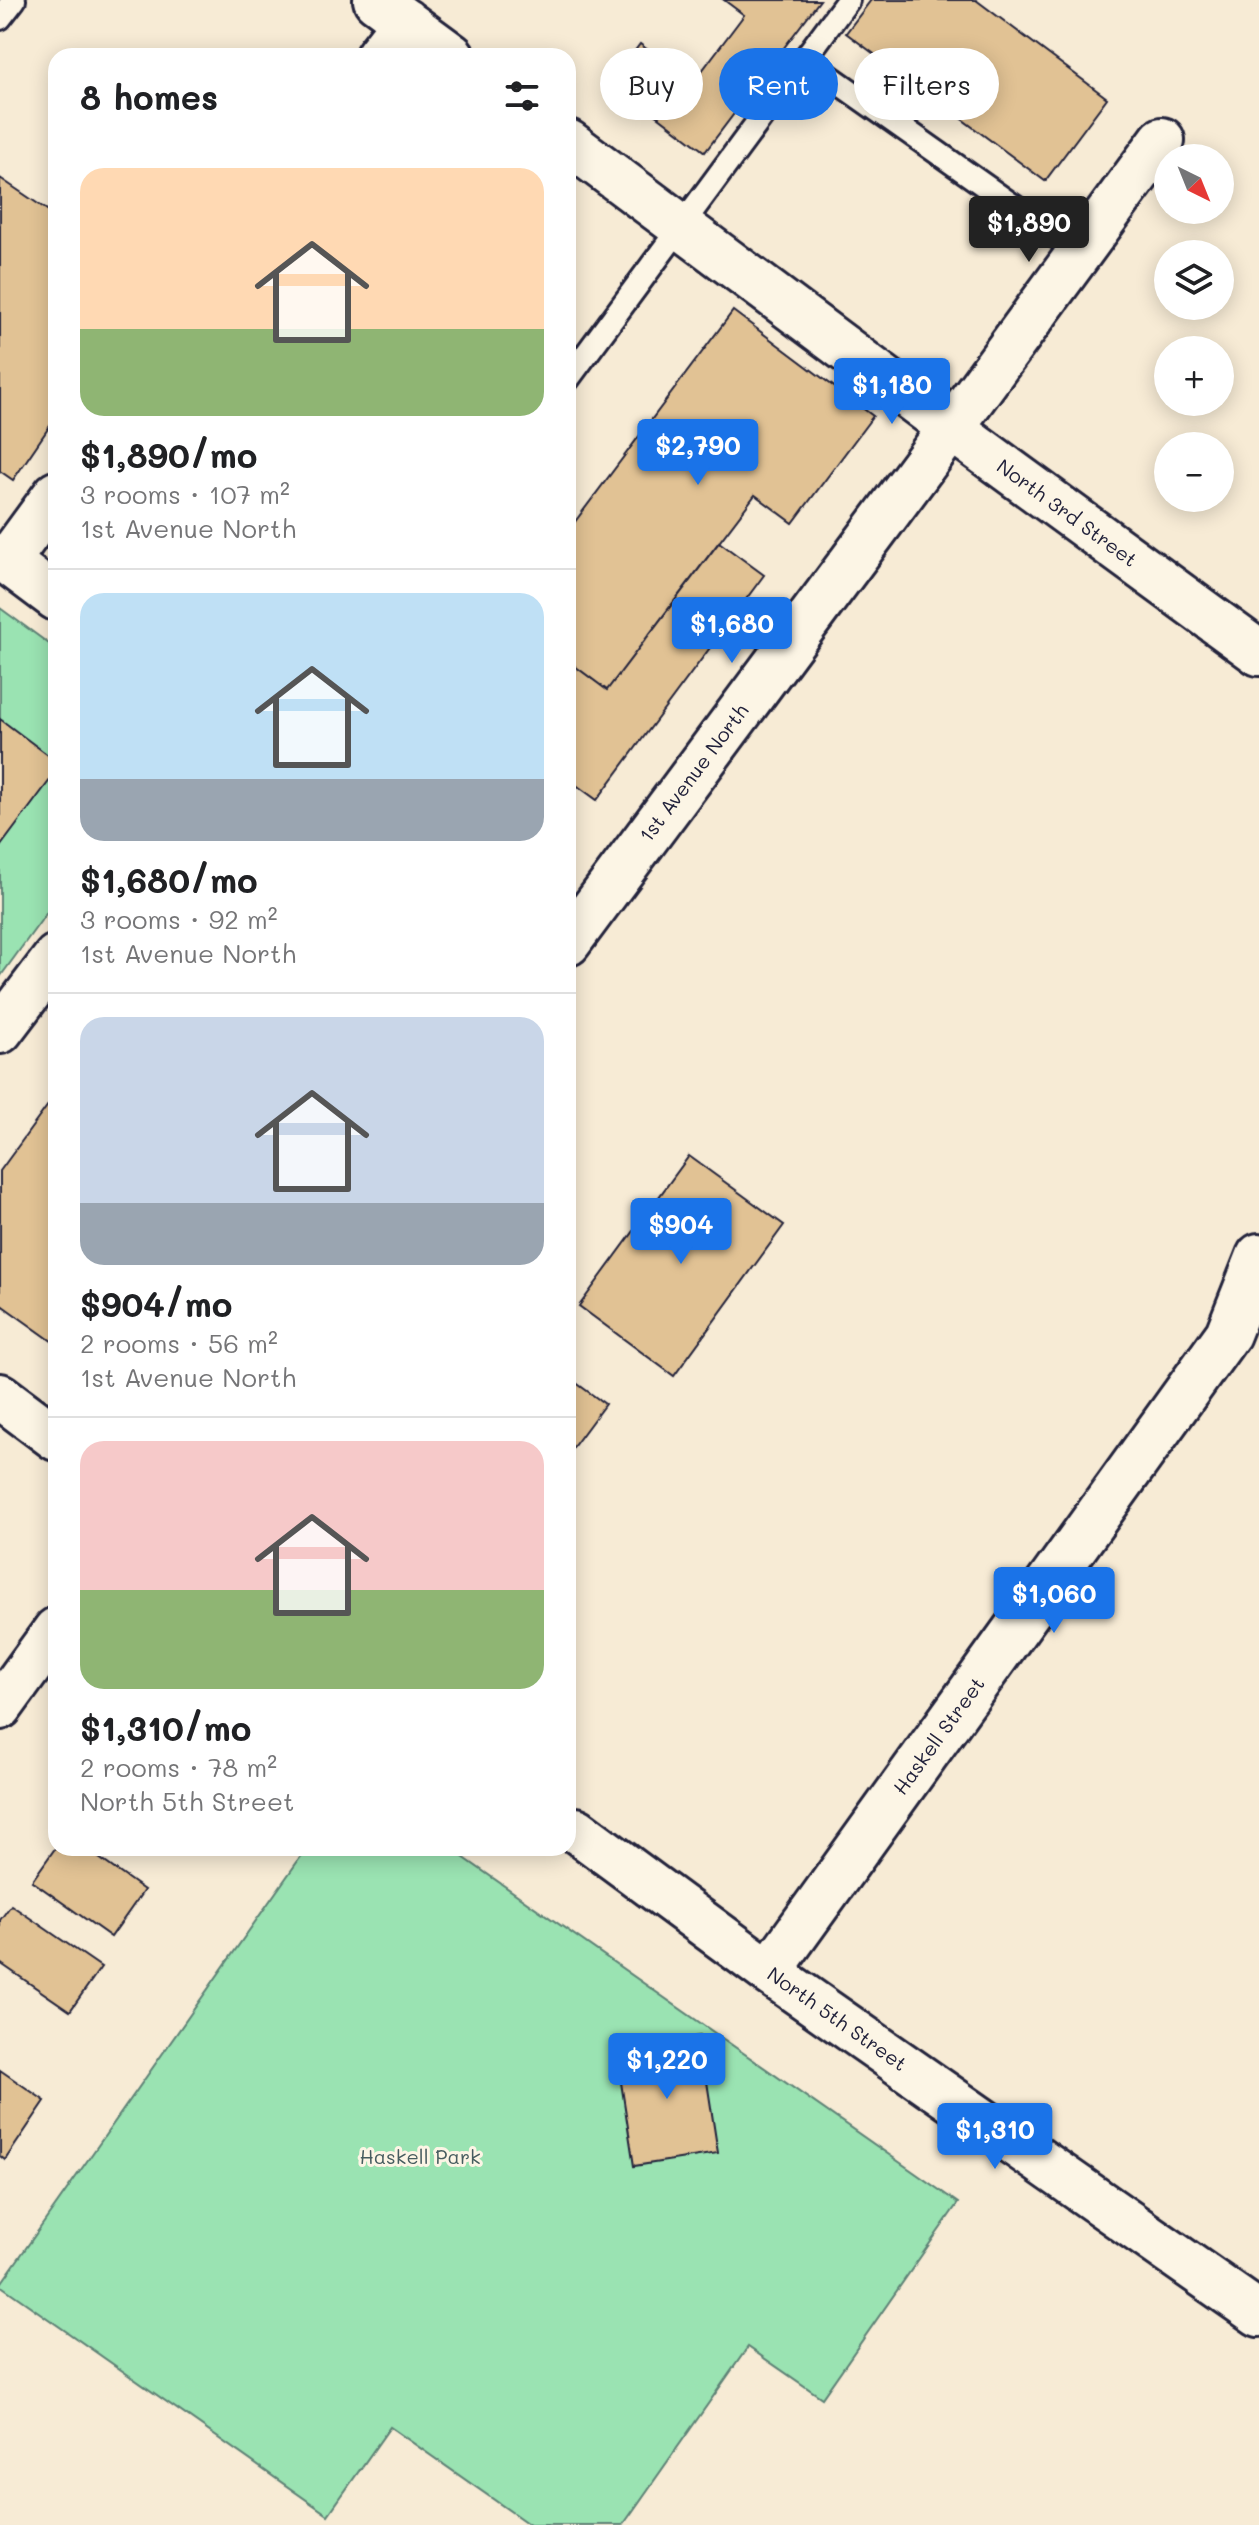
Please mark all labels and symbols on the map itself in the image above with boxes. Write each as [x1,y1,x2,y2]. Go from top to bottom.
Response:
north arrow [1154,144,1234,224]
pin: $1,890 [964,196,1094,264]
pin: $1,180 [827,358,957,426]
pin: $2,790 [633,419,763,487]
street label: North 3rd Street [992,452,1143,572]
pin: $1,680 [667,597,797,665]
street label: 1st Avenue North [633,698,754,847]
pin: $904 [634,1198,728,1266]
pin: $1,060 [989,1567,1119,1635]
street label: Haskell Street [887,1671,990,1800]
street label: North 5th Street [763,1960,913,2076]
pin: $1,220 [602,2033,732,2101]
pin: $1,310 [930,2103,1060,2171]
park label: Haskell Park [359,2143,481,2169]

